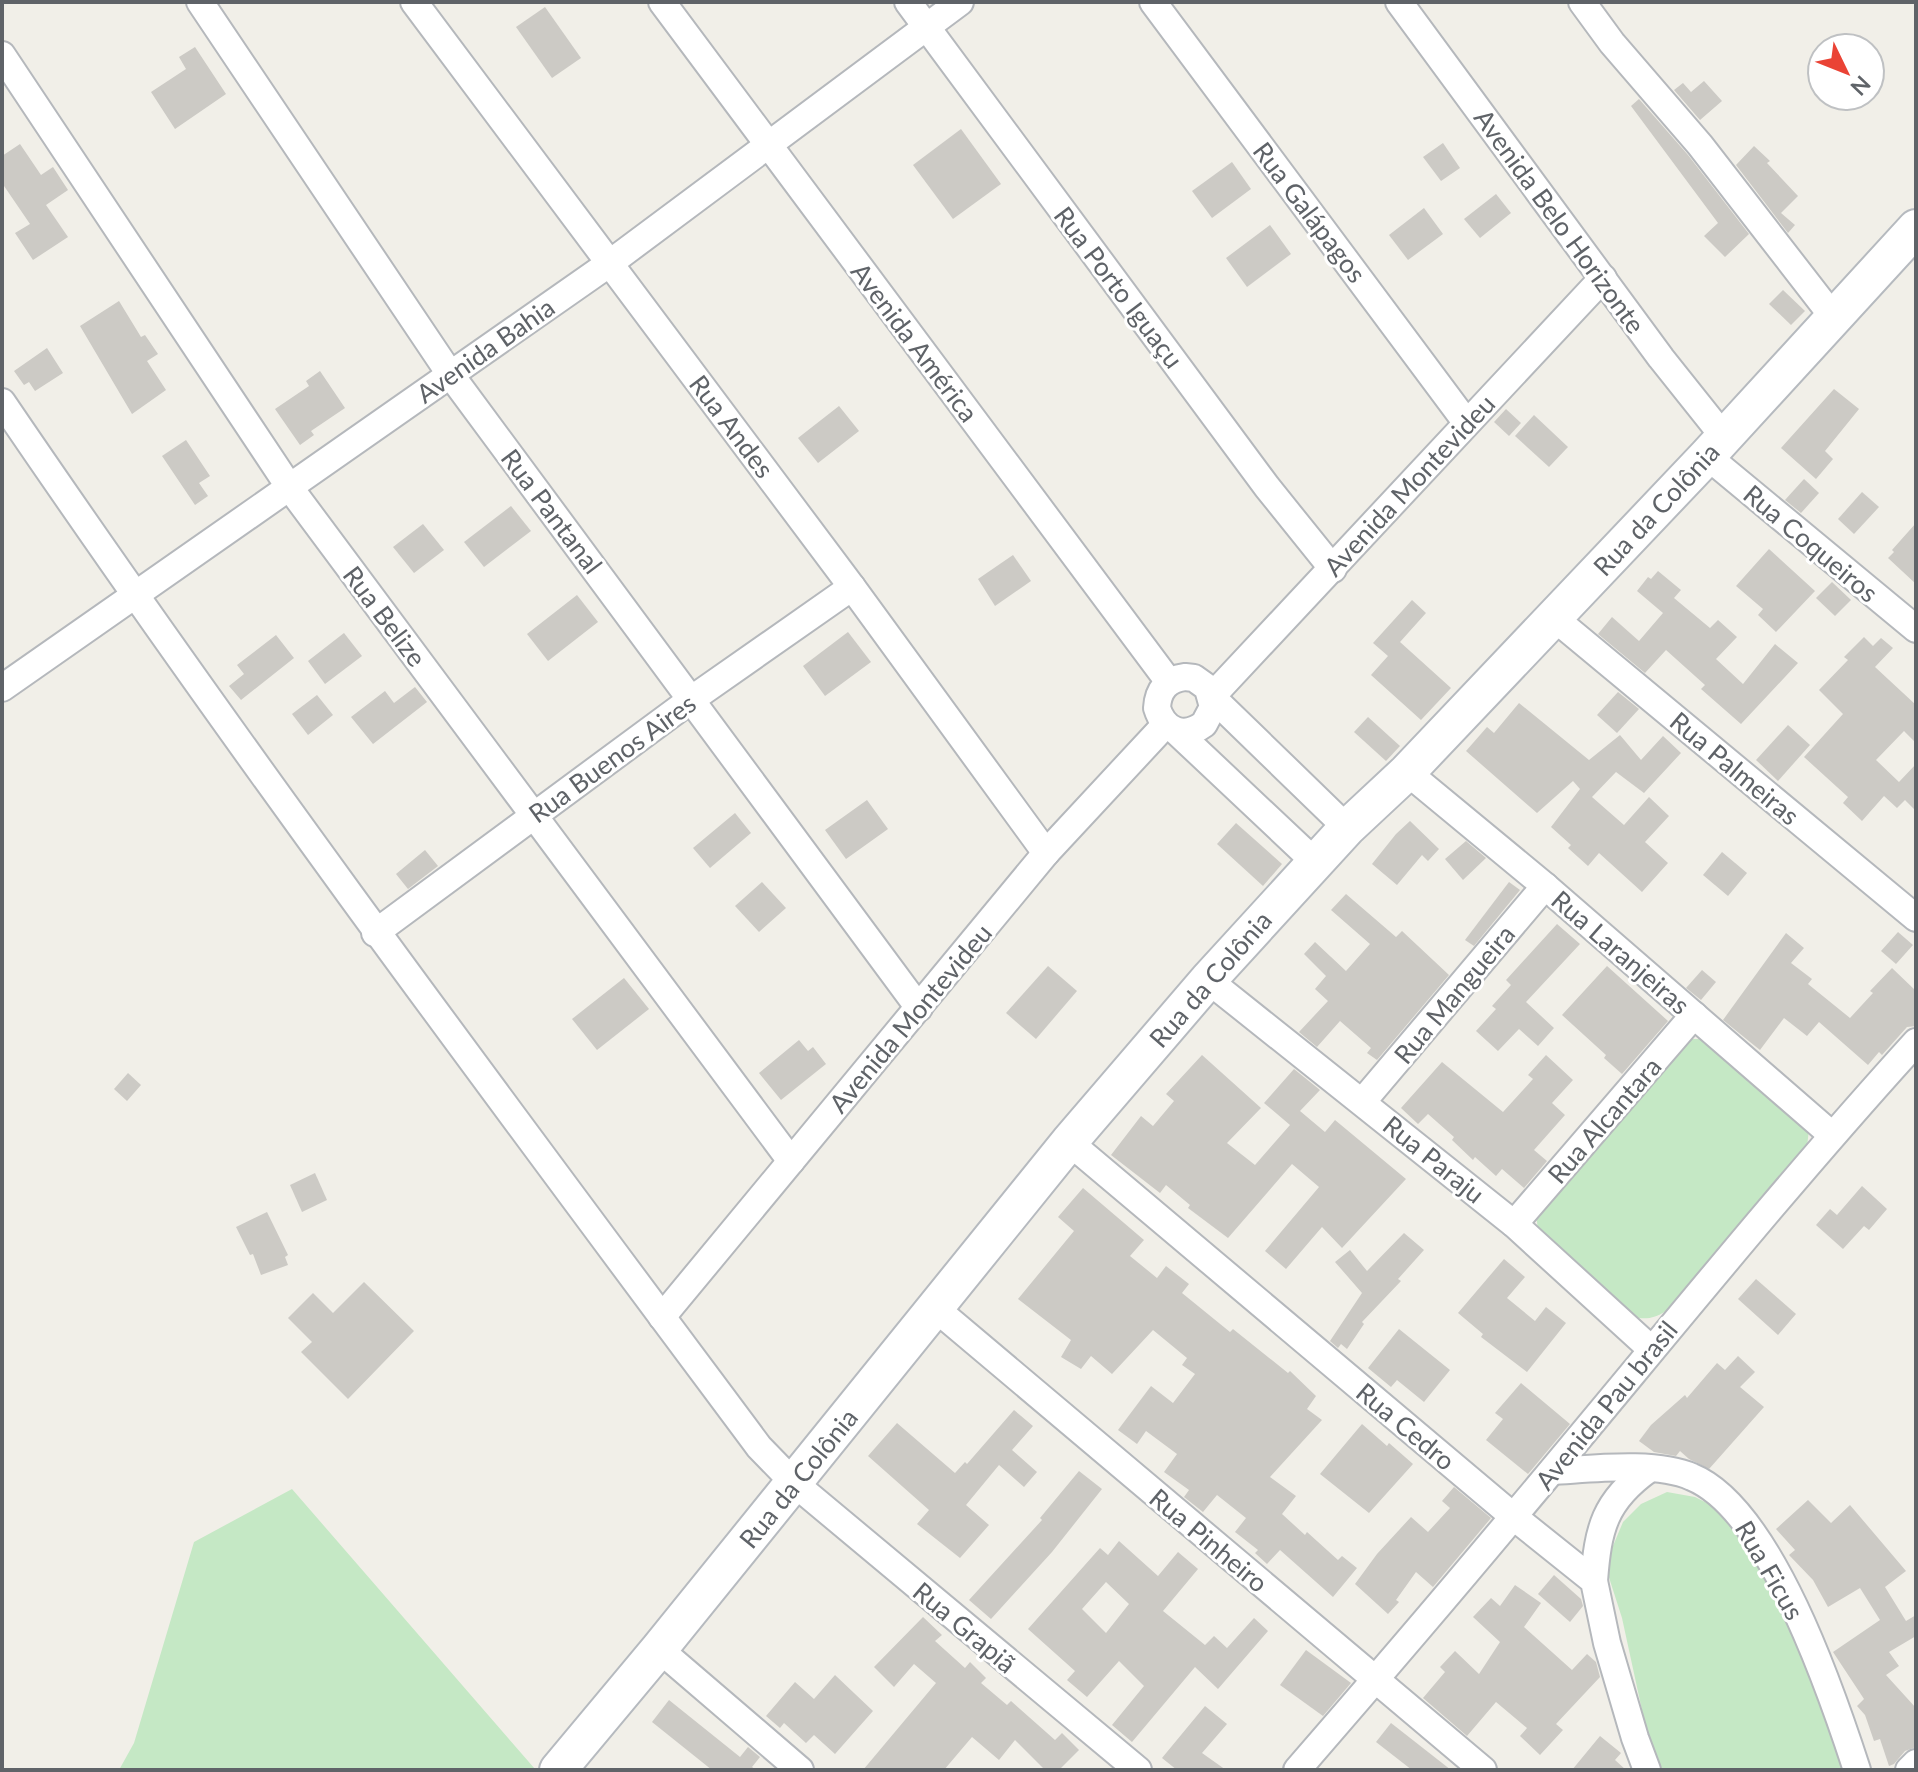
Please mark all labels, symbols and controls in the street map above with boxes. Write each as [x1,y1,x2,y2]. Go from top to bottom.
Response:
north arrow [1806,32,1886,112]
text: N [1845,71,1877,101]
street label: Avenida Belo Horizonte [1468,103,1652,339]
street label: Rua Galápagos [1247,135,1373,289]
street label: Rua Porto Iguaçu [1048,200,1190,374]
street label: Avenida América [845,256,985,428]
street label: Avenida Bahia [410,291,560,409]
street label: Rua Andes [683,368,781,484]
street label: Avenida Montevideu [1317,388,1501,582]
street label: Rua da Colônia [1586,436,1726,582]
street label: Rua Pantanal [495,442,609,580]
street label: Rua Coqueiros [1737,478,1885,608]
street label: Rua Belize [337,559,433,673]
street label: Rua Buenos Aires [522,687,702,829]
street label: Rua Palmeiras [1664,705,1806,831]
street label: Rua Laranjeiras [1545,883,1697,1021]
street label: Rua da Colônia [1142,904,1278,1054]
street label: Avenida Montevideu [822,917,998,1119]
street label: Rua Mangueira [1387,918,1521,1070]
street label: Rua Alcantara [1541,1050,1667,1190]
street label: Rua Paraju [1377,1109,1491,1209]
street label: Avenida Pau brasil [1528,1314,1684,1496]
street label: Rua Cedro [1350,1376,1462,1476]
street label: Rua da Colônia [732,1402,864,1554]
street label: Rua Pinheiro [1143,1481,1275,1599]
street label: Rua Ficus [1729,1515,1811,1625]
street label: Rua Grapiã [907,1575,1023,1679]

